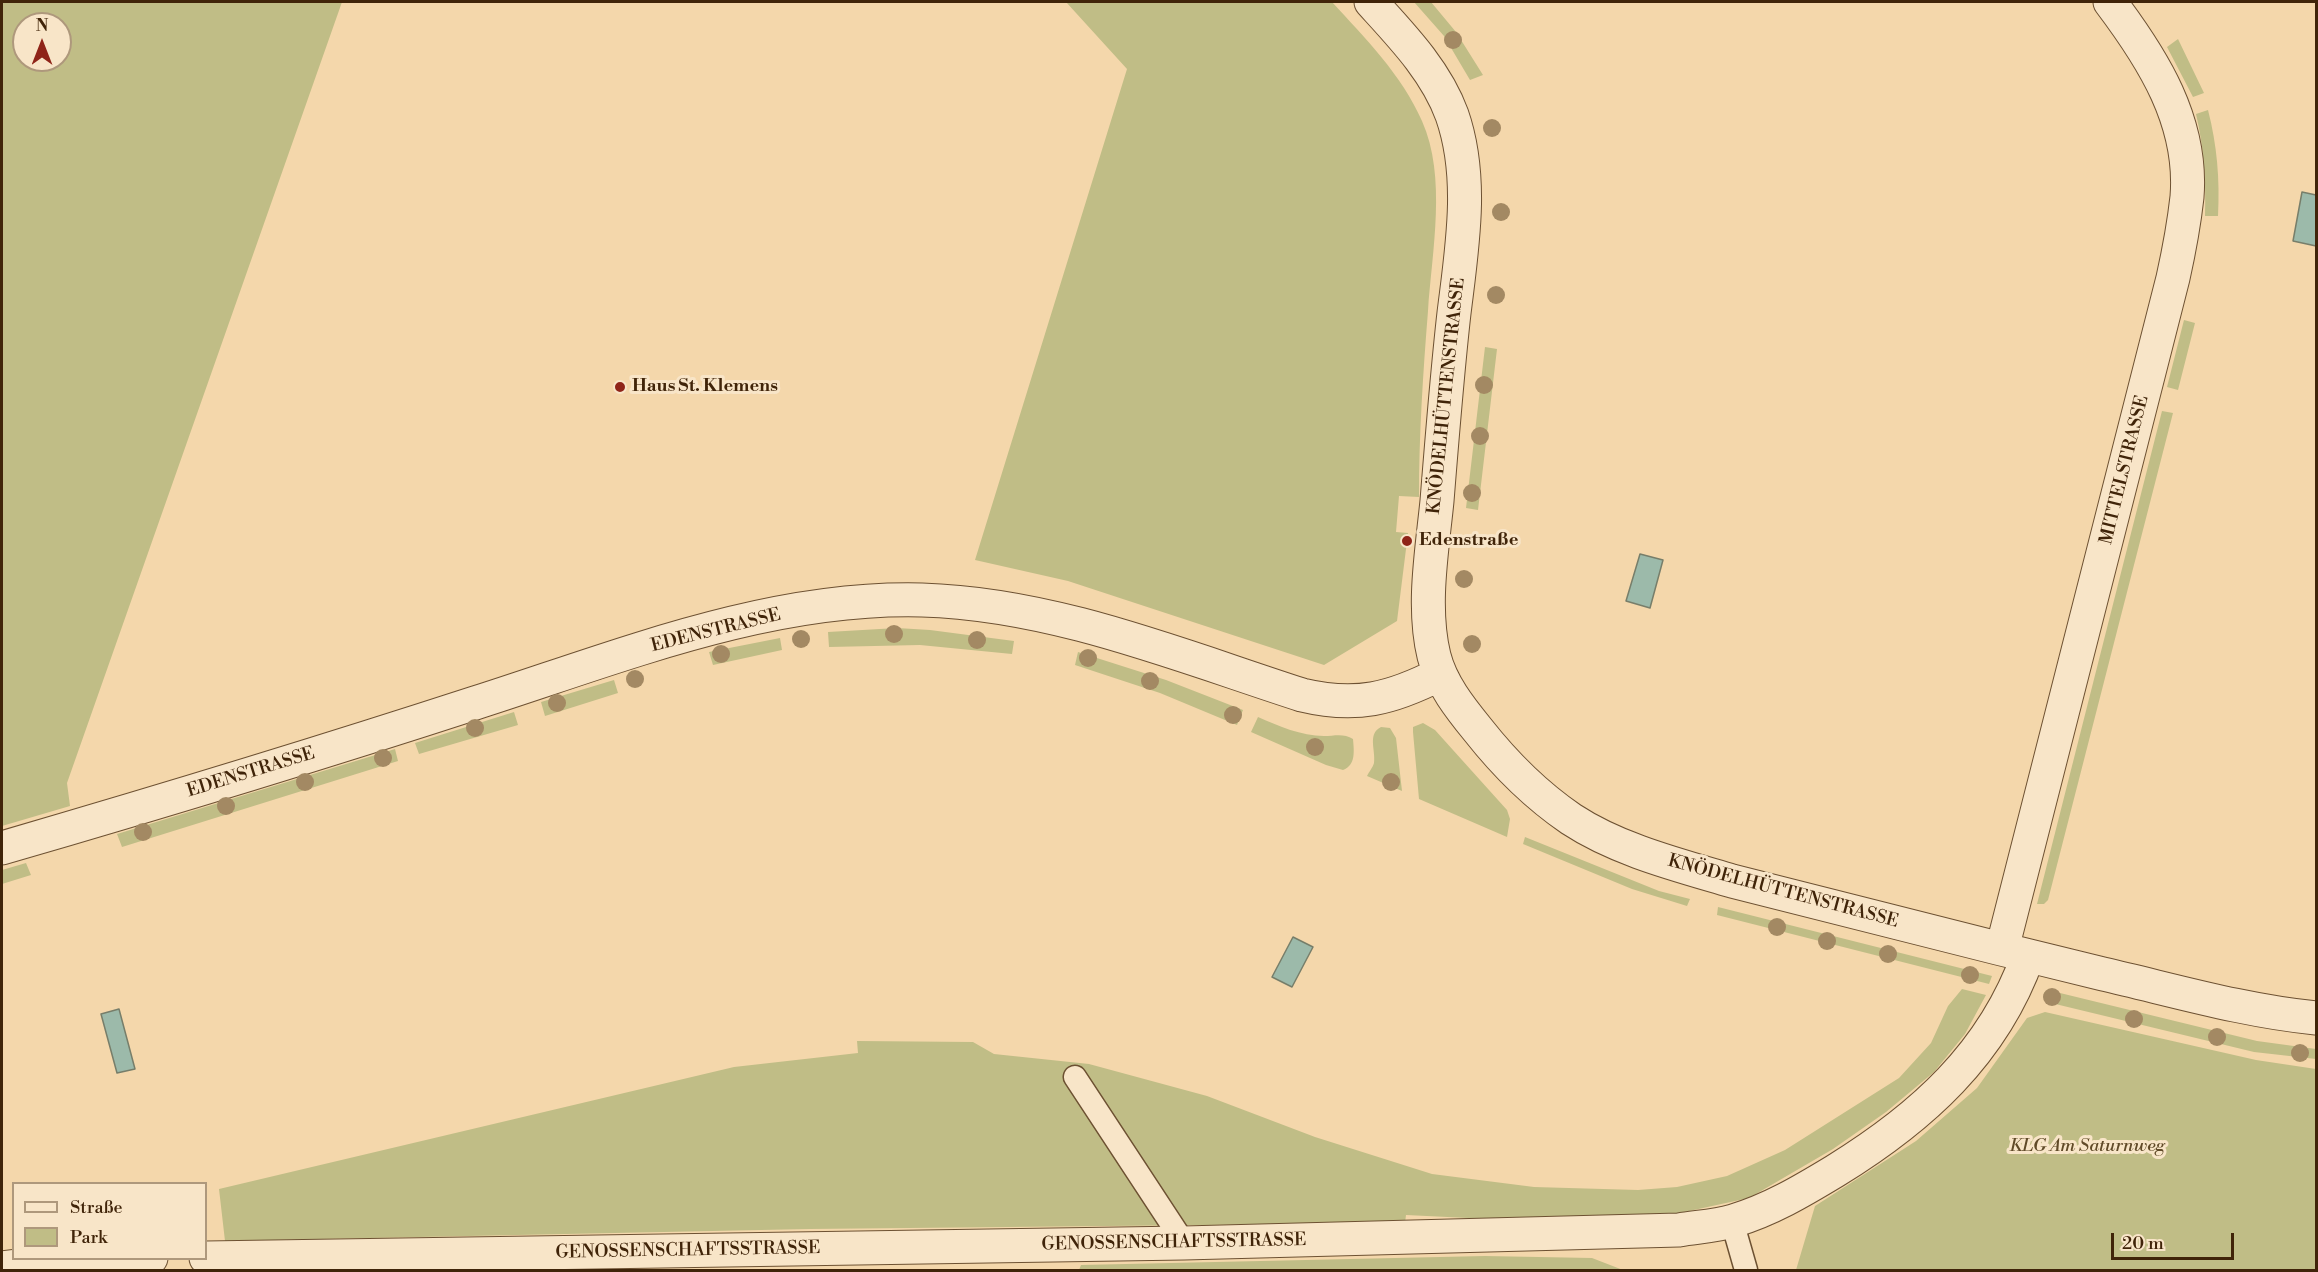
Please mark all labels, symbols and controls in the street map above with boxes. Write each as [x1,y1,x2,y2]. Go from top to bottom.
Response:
north arrow [12,12,72,72]
text: N [36,16,48,36]
street label: KNÖDELHÜTTENSTRASSE [1424,276,1470,516]
place label: Haus St. Klemens [632,376,778,398]
marker: Haus St. Klemens [613,380,627,394]
street label: MITTELSTRASSE [2096,393,2154,547]
place label: Edenstraße [1419,530,1518,552]
marker: Edenstraße [1400,534,1414,548]
street label: EDENSTRASSE [649,604,783,658]
street label: EDENSTRASSE [184,743,318,803]
street label: KNÖDELHÜTTENSTRASSE [1665,851,1901,933]
park label: KLG Am Saturnweg [2009,1136,2165,1158]
legend [12,1182,207,1260]
text: Straße [70,1196,123,1219]
scale bar [2114,1221,2237,1259]
text: Park [70,1226,107,1249]
street label: GENOSSENSCHAFTSSTRASSE [1041,1230,1307,1256]
text: 20 m [2122,1232,2164,1255]
street label: GENOSSENSCHAFTSSTRASSE [555,1238,821,1264]

